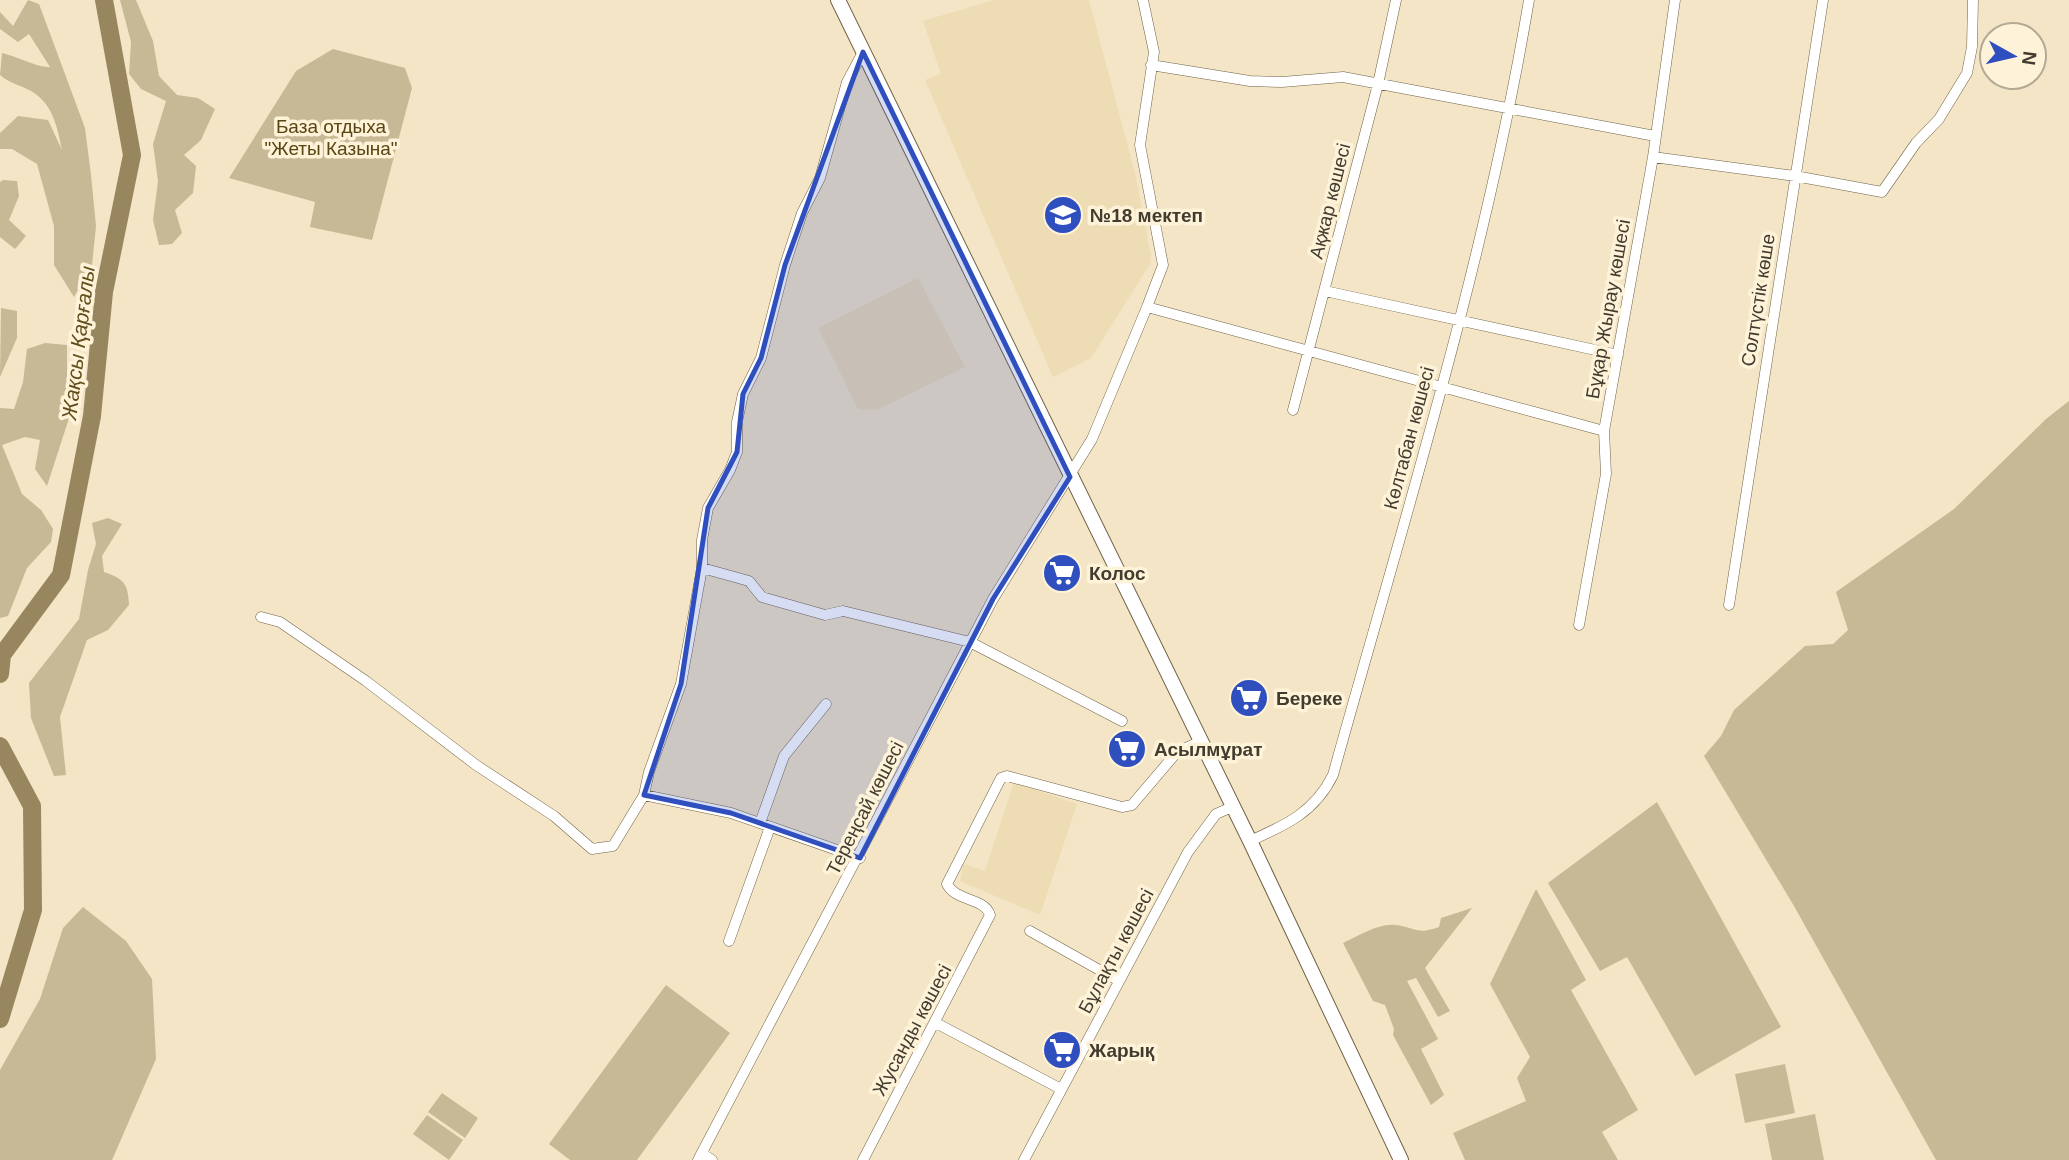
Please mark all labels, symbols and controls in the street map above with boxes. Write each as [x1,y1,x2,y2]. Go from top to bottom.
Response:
north arrow [1978,21,2048,91]
text: N [2018,50,2041,67]
park label: База отдыха "Жеты Казына" [264,116,398,159]
street label: Ақжар көшесі [1305,141,1355,261]
school or university icon: №18 мектеп [1042,194,1084,236]
place label: №18 мектеп [1090,205,1203,226]
street label: Бұқар Жырау көшесі [1582,218,1634,400]
street label: Солтүстік көше [1737,232,1779,368]
water label: Жақсы Қарғалы [57,264,99,422]
street label: Көлтабан көшесі [1380,364,1438,512]
supermarket icon: Колос [1041,552,1083,594]
place label: Колос [1089,563,1146,584]
supermarket icon: Береке [1228,677,1270,719]
place label: Береке [1276,688,1342,709]
supermarket icon: Асылмұрат [1106,728,1148,770]
street label: Тереңсай көшесі [822,738,908,878]
place label: Асылмұрат [1154,739,1262,760]
street label: Бұлақты көшесі [1074,885,1158,1017]
street label: Жусанды көшесі [869,961,955,1099]
supermarket icon: Жарық [1041,1029,1083,1071]
place label: Жарық [1088,1040,1155,1061]

